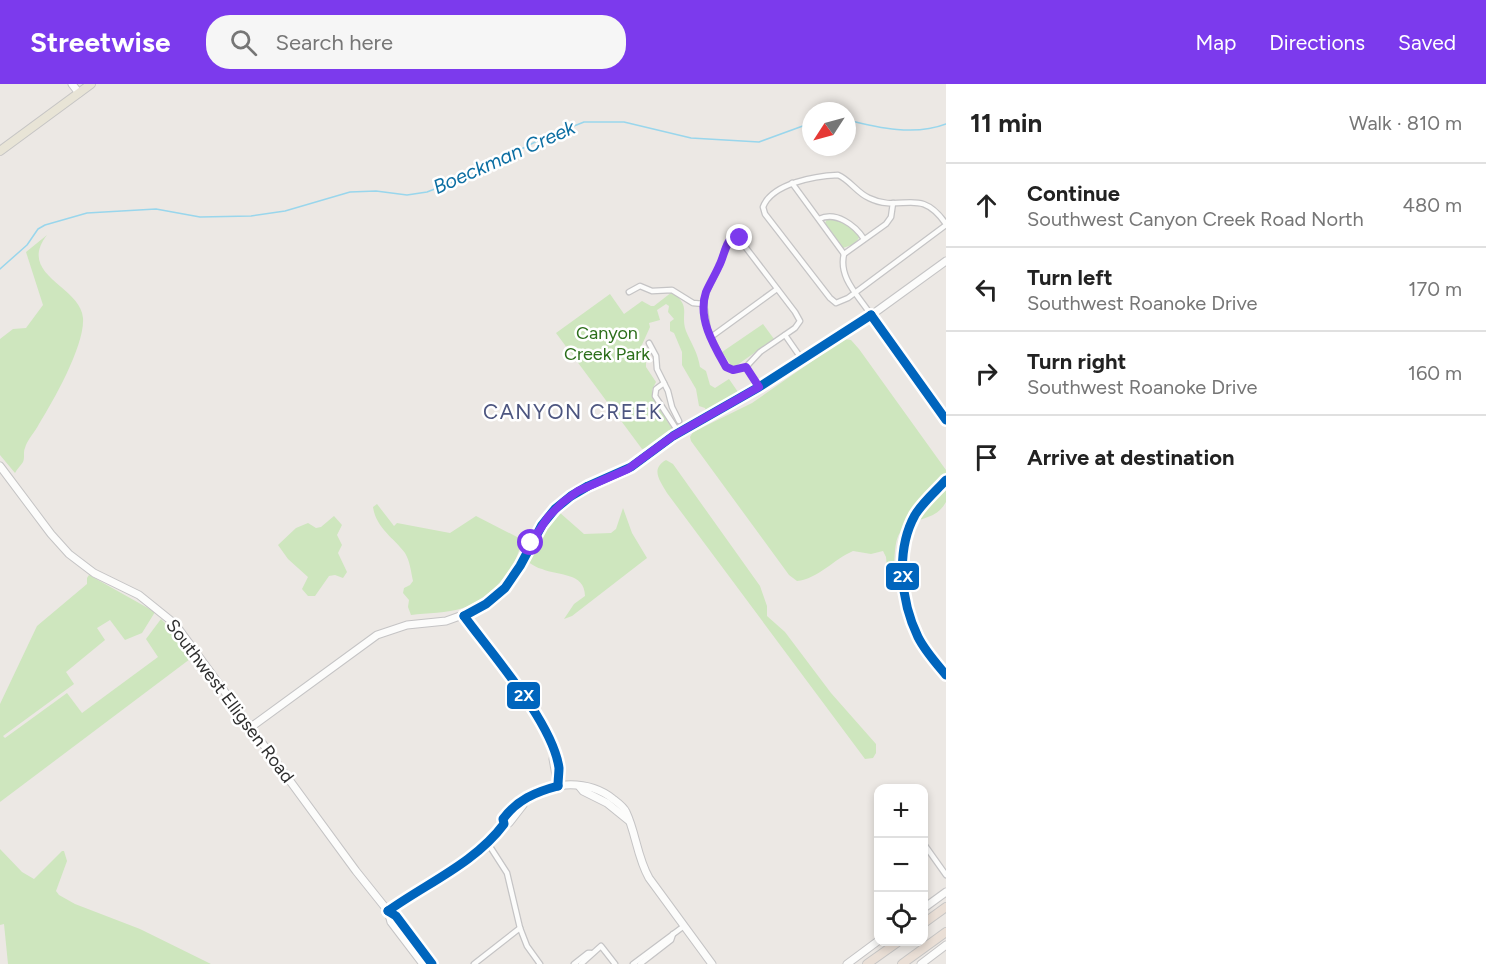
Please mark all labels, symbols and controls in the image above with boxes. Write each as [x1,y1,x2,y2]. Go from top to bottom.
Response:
search box [206,15,626,69]
text: Streetwise [30,25,170,59]
icon: search [227,26,260,59]
text: Search here [275,29,393,56]
text: Map [1195,30,1236,55]
text: Directions [1269,30,1365,55]
text: Saved [1398,30,1456,55]
north arrow [802,102,856,156]
text: 11 min [970,107,1042,139]
text: Walk · 810 m [1349,111,1462,135]
water label: Boeckman Creek [429,114,580,199]
text: Continue [1027,180,1120,207]
icon: ahead [970,189,1003,222]
text: 480 m [1403,193,1462,217]
text: Southwest Canyon Creek Road North [1027,207,1364,231]
route end [726,224,752,250]
text: Turn left [1027,264,1113,291]
icon: left [970,273,1003,306]
text: 170 m [1408,277,1462,301]
text: Southwest Roanoke Drive [1027,291,1257,315]
park label: Canyon Creek Park [564,322,650,365]
text: Turn right [1027,348,1126,375]
icon: right [970,357,1003,390]
text: 160 m [1408,361,1462,385]
text: Southwest Roanoke Drive [1027,375,1257,399]
district label: CANYON CREEK [483,399,663,424]
icon: arrive [970,441,1003,474]
text: Arrive at destination [1027,444,1235,471]
route start [517,529,543,555]
line badge: 2X [885,562,920,591]
text: 2X [893,567,913,586]
street label: Southwest Elligsen Road [161,615,299,787]
line badge: 2X [506,681,541,710]
text: 2X [514,686,534,705]
map controls [874,784,928,946]
button: + [874,784,928,838]
button: − [874,838,928,892]
button: locate [874,892,928,946]

